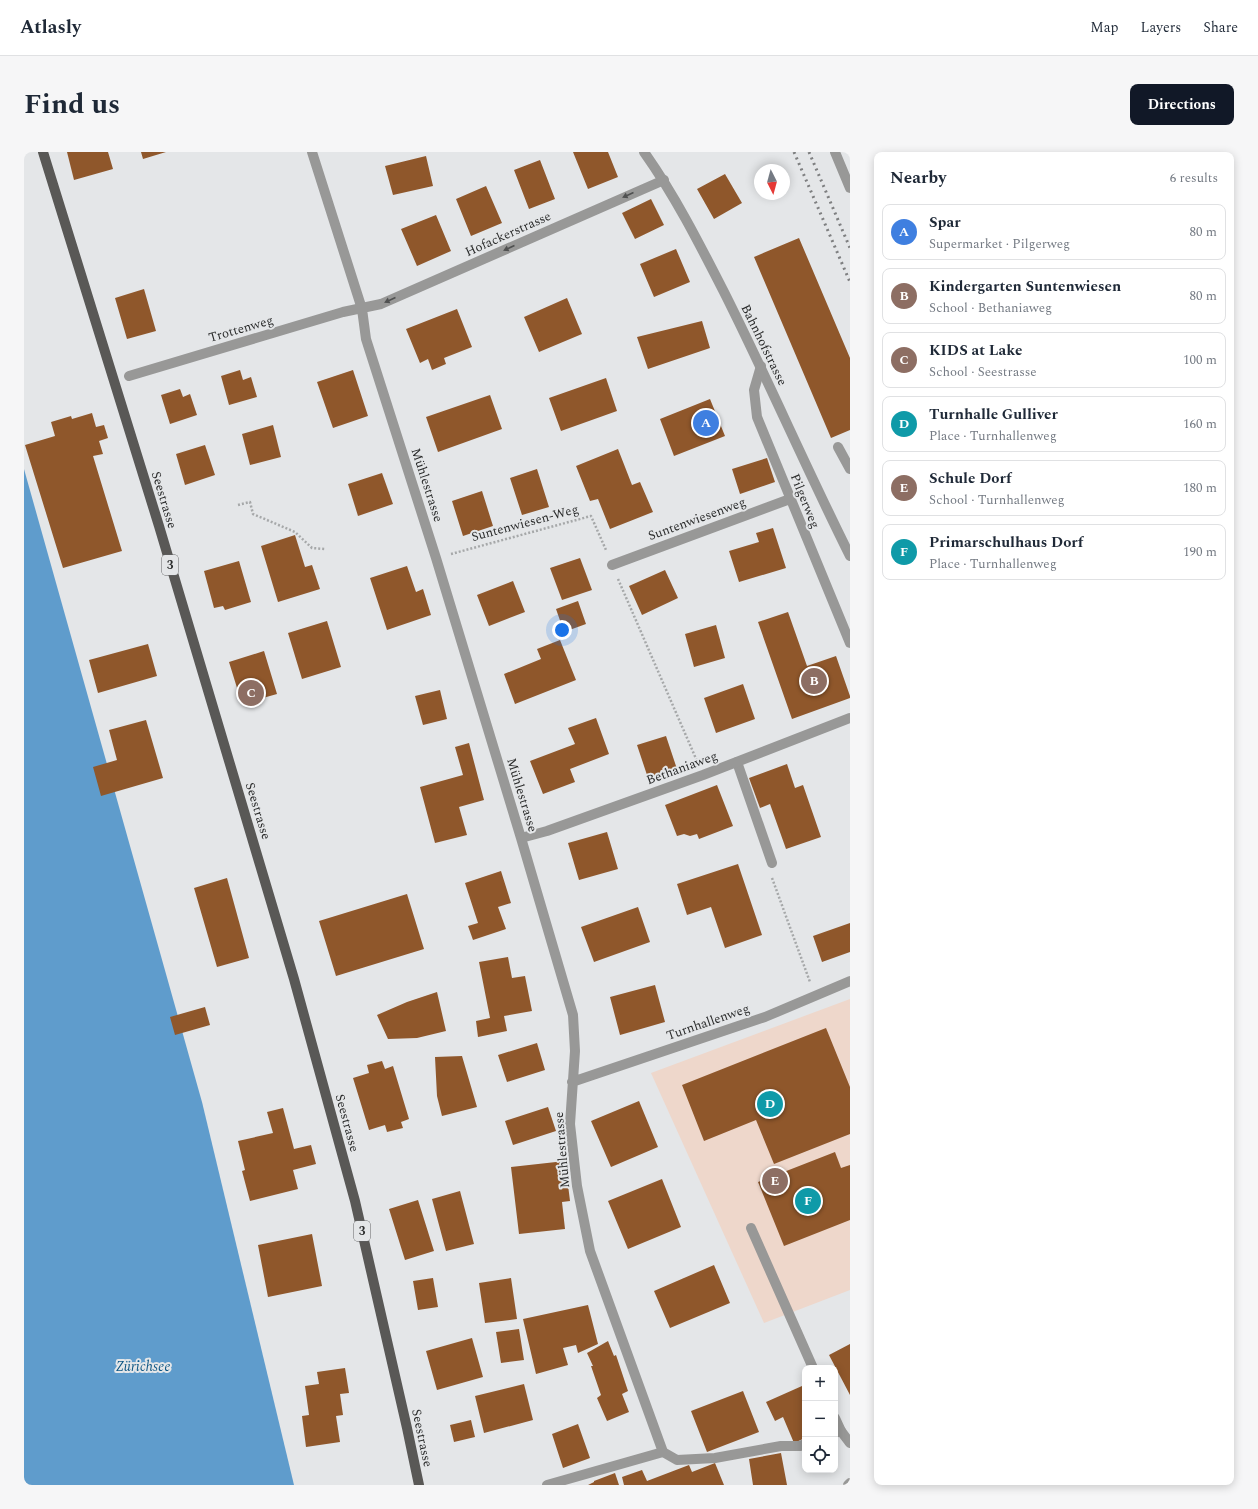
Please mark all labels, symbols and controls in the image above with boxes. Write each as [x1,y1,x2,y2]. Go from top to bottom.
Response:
text: Atlasly [20,13,81,42]
text: Map [1090,17,1119,38]
text: Layers [1141,17,1181,38]
text: Share [1203,17,1238,38]
text: Find us [24,83,120,126]
button: Directions [1130,84,1234,125]
north arrow [754,164,790,200]
text: Nearby [890,165,946,191]
text: 6 results [1170,168,1218,188]
one-way arrow [622,192,634,198]
street label: Hofackerstrasse [462,206,554,262]
text: Spar [929,211,961,234]
text: A [899,222,909,242]
text: 80 m [1190,222,1217,242]
text: Supermarket · Pilgerweg [929,234,1070,254]
one-way arrow [503,244,515,251]
text: Kindergarten Suntenwiesen [929,275,1121,298]
text: B [899,286,909,306]
text: 80 m [1190,286,1217,306]
one-way arrow [384,297,396,303]
text: School · Bethaniaweg [929,298,1052,318]
street label: Bahnhofstrasse [736,301,792,389]
street label: Trottenweg [206,310,276,348]
text: KIDS at Lake [929,339,1022,362]
text: C [899,350,909,370]
text: 100 m [1183,350,1217,370]
text: School · Seestrasse [929,362,1037,382]
text: Turnhalle Gulliver [929,403,1058,426]
pin: A [693,408,719,438]
text: D [899,414,909,434]
text: 160 m [1183,414,1217,434]
text: Place · Turnhallenweg [929,426,1057,446]
street label: Mühlestrasse [406,445,448,525]
text: Schule Dorf [929,467,1012,490]
street label: Seestrasse [146,469,182,531]
street label: Pilgerweg [785,470,825,532]
text: E [900,478,908,498]
text: 180 m [1183,478,1217,498]
text: School · Turnhallenweg [929,490,1065,510]
street label: Suntenwiesenweg [645,492,749,546]
street label: Suntenwiesen-Weg [469,499,581,547]
text: Primarschulhaus Dorf [929,531,1083,554]
text: F [900,542,908,562]
text: 190 m [1183,542,1217,562]
text: Place · Turnhallenweg [929,554,1057,574]
road number: 3 [162,555,178,575]
your location [552,620,572,640]
pin: B [801,666,827,696]
pin: C [238,678,264,708]
street label: Bethaniaweg [644,746,720,790]
street label: Mühlestrasse [501,755,543,835]
street label: Seestrasse [240,780,276,842]
street label: Turnhallenweg [664,998,752,1046]
pin: D [757,1089,783,1119]
street label: Seestrasse [330,1092,364,1154]
street label: Mühlestrasse [549,1111,575,1189]
pin: E [762,1166,788,1196]
pin: F [795,1186,821,1216]
road number: 3 [354,1221,370,1241]
water label: Zürichsee [116,1356,170,1377]
map controls [802,1365,838,1473]
button: + [802,1365,838,1401]
button: − [802,1401,838,1437]
street label: Seestrasse [406,1407,438,1469]
button: locate [802,1437,838,1473]

